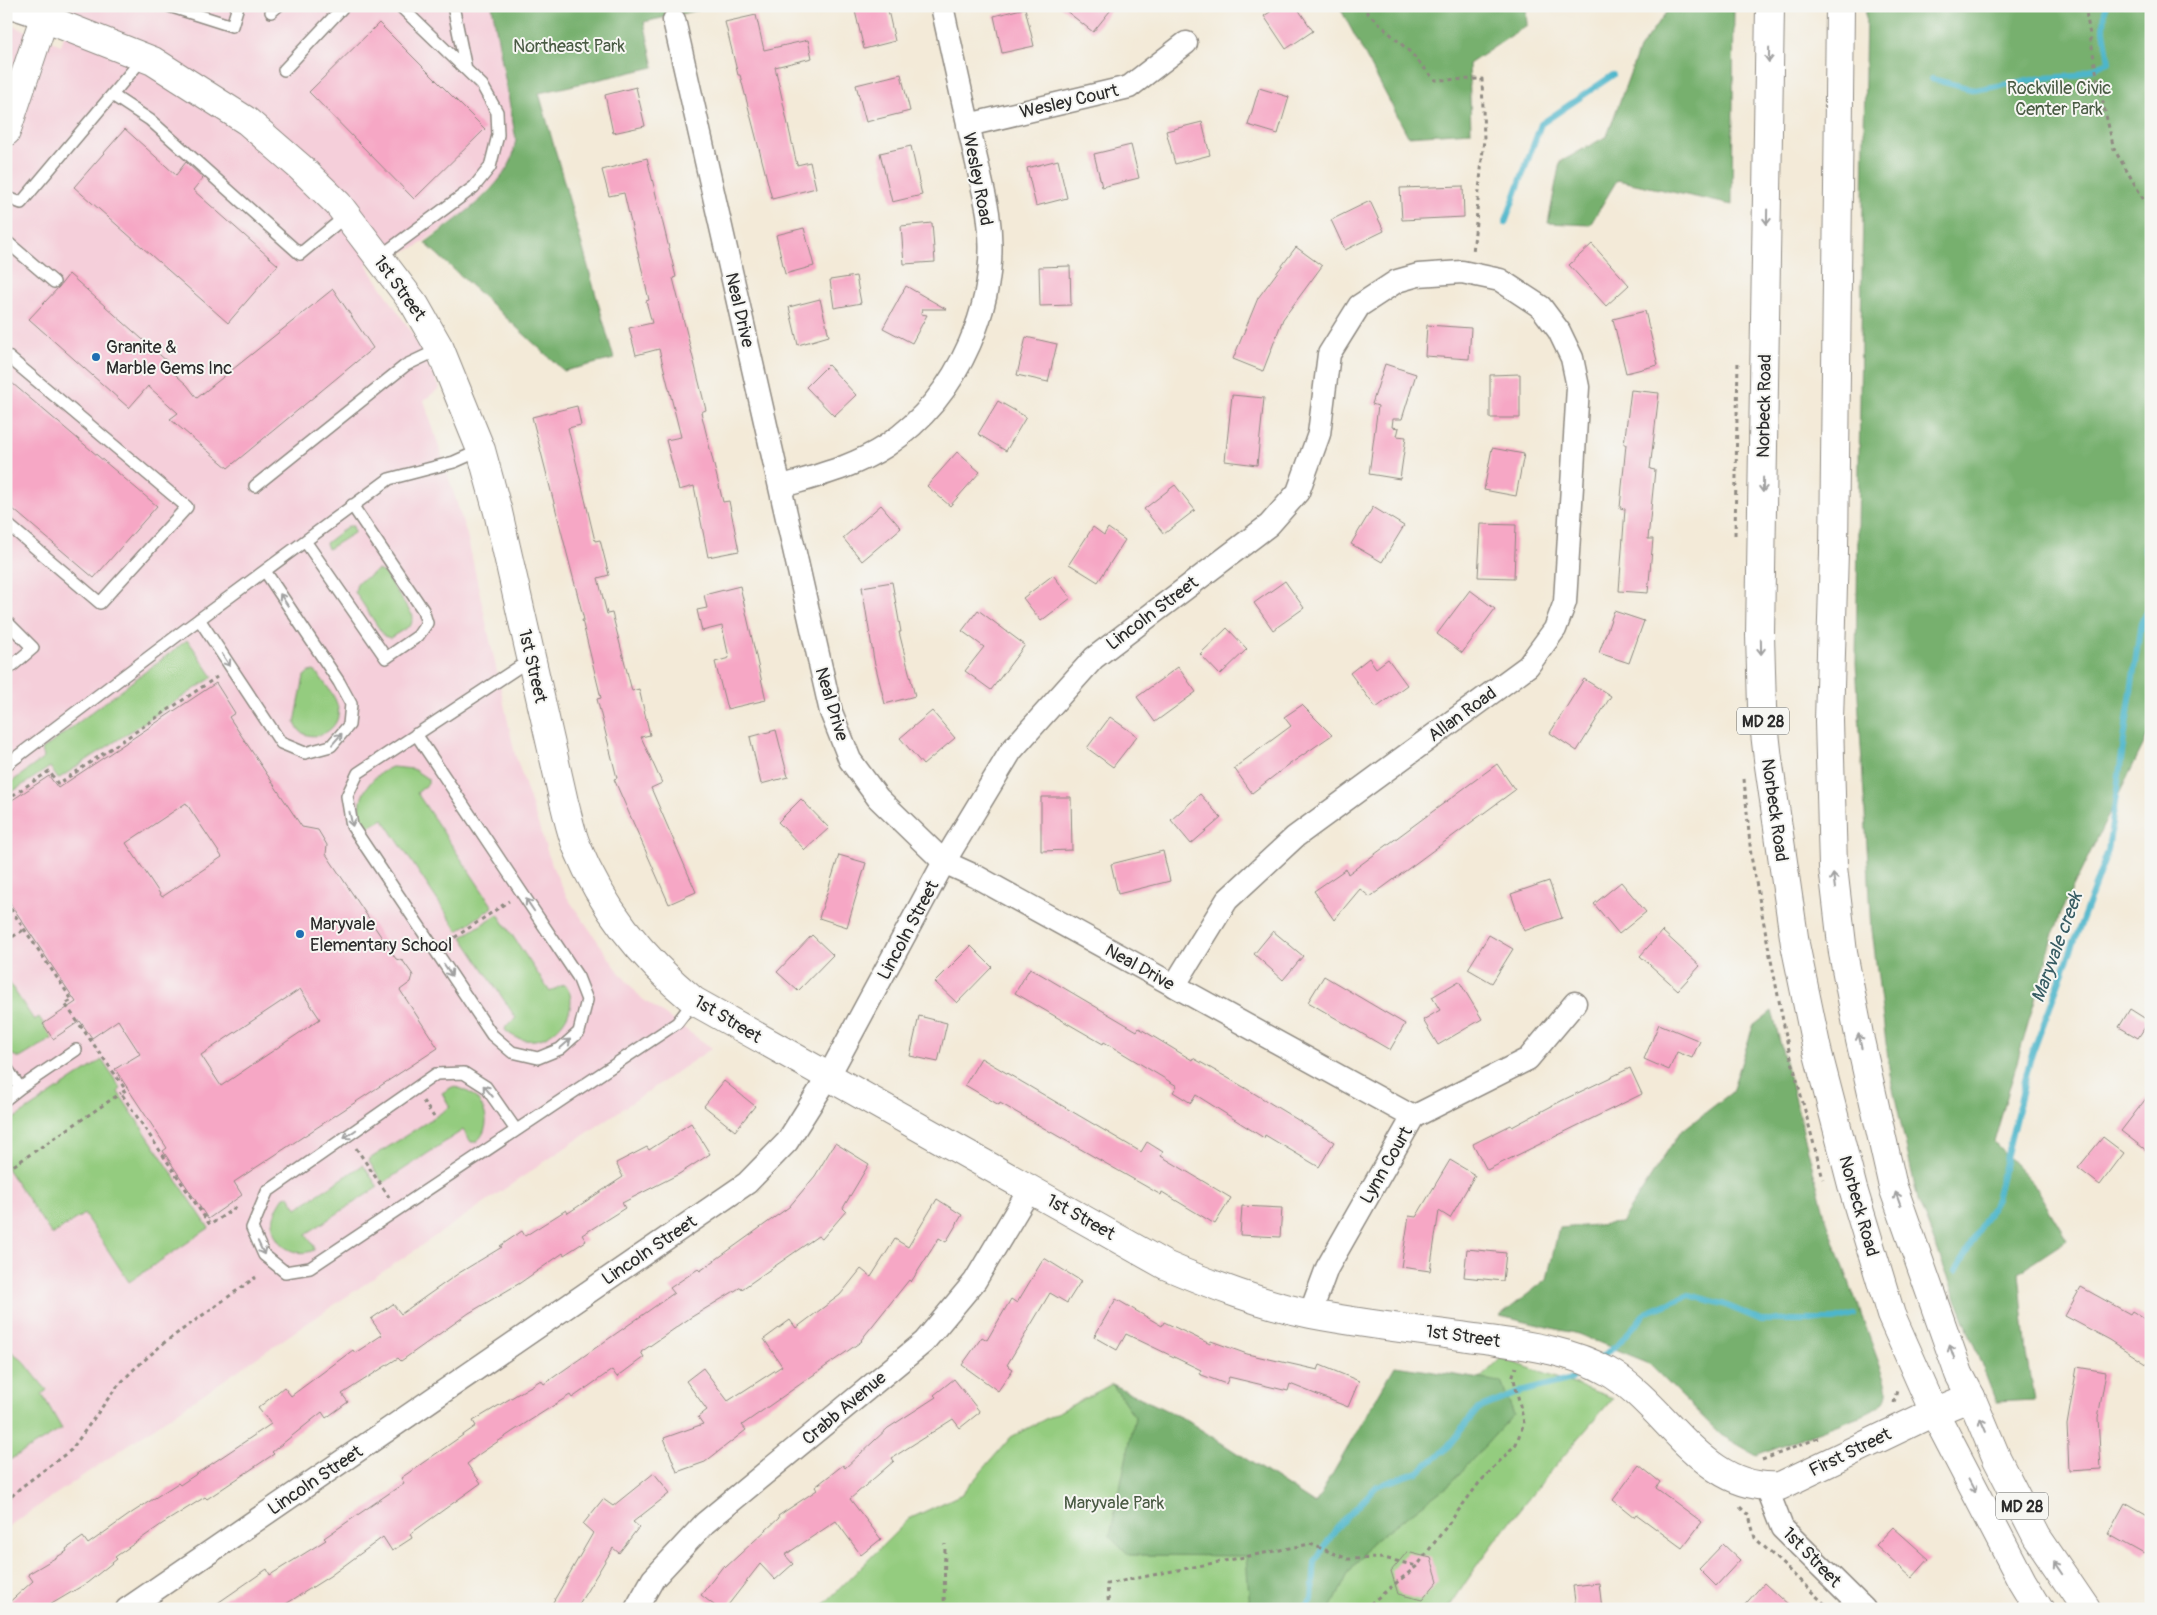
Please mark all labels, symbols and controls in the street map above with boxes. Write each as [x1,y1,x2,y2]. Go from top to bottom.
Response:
park label: Northeast Park [513,35,625,58]
one-way arrow [1764,46,1774,63]
park label: Rockville Civic Center Park [2007,77,2111,121]
street label: Wesley Court [1018,79,1121,124]
street label: Wesley Road [957,131,998,228]
one-way arrow [1762,209,1771,225]
street label: 1st Street [368,251,431,326]
street label: Neal Drive [720,270,759,350]
place label: Granite & Marble Gems Inc [106,336,232,380]
marker: Granite & Marble Gems Inc [90,351,102,363]
street label: Norbeck Road [1752,354,1777,458]
one-way arrow [1758,476,1768,493]
street label: Lincoln Street [1102,571,1203,655]
one-way arrow [279,593,290,607]
street label: 1st Street [513,627,552,706]
one-way arrow [1756,639,1766,655]
one-way arrow [221,652,231,666]
street label: Neal Drive [809,664,854,744]
street label: Allan Road [1423,682,1501,747]
road number: MD 28 [1737,708,1789,734]
one-way arrow [332,732,343,745]
street label: Norbeck Road [1756,757,1793,863]
one-way arrow [347,811,357,827]
one-way arrow [1829,873,1839,889]
street label: Lincoln Street [873,876,945,984]
water label: Maryvale creek [2026,887,2089,1006]
one-way arrow [525,898,535,912]
place label: Maryvale Elementary School [310,913,452,957]
marker: Maryvale Elementary School [294,928,306,940]
street label: Neal Drive [1101,939,1179,996]
one-way arrow [443,963,453,977]
street label: 1st Street [690,990,766,1049]
one-way arrow [1855,1033,1864,1049]
one-way arrow [559,1038,572,1050]
one-way arrow [482,1084,493,1097]
street label: Lynn Court [1355,1122,1418,1208]
one-way arrow [344,1129,358,1139]
street label: Norbeck Road [1833,1153,1884,1259]
street label: 1st Street [1042,1189,1120,1246]
one-way arrow [1893,1192,1902,1207]
street label: Lincoln Street [598,1210,702,1291]
one-way arrow [256,1240,266,1255]
street label: 1st Street [1424,1320,1502,1353]
one-way arrow [1947,1345,1956,1360]
street label: Crabb Avenue [798,1366,891,1450]
one-way arrow [1978,1418,1987,1433]
street label: First Street [1805,1422,1896,1482]
street label: Lincoln Street [264,1440,368,1521]
one-way arrow [1967,1479,1977,1494]
park label: Maryvale Park [1064,1492,1165,1515]
road number: MD 28 [1996,1492,2048,1520]
street label: 1st Street [1777,1522,1847,1593]
one-way arrow [2053,1562,2063,1576]

